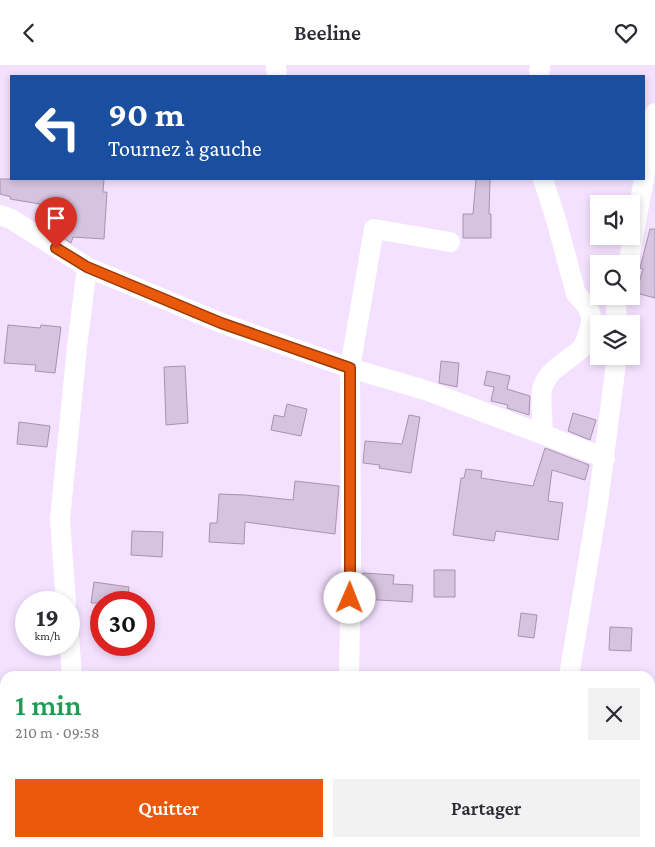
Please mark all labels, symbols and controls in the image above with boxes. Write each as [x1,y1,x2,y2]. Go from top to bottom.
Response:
icon: back [15,19,43,47]
icon: heart [612,19,640,47]
text: Beeline [294,20,361,45]
icon: left [25,95,90,160]
text: 90 m [108,95,185,134]
text: Tournez à gauche [108,136,262,161]
map controls [590,195,640,365]
button: sound [590,195,640,245]
pin [35,197,77,248]
icon: arrive [42,204,70,232]
button: search [590,255,640,305]
button: layers [590,315,640,365]
position arrow [323,571,375,623]
speed limit sign: 30 [90,591,155,656]
text: 19 [36,604,59,631]
text: km/h [35,629,60,643]
text: 1 min [15,688,82,721]
button: close [588,688,640,740]
text: 210 m · 09:58 [15,724,100,741]
button: Quitter [15,779,323,837]
button: Partager [333,779,640,837]

